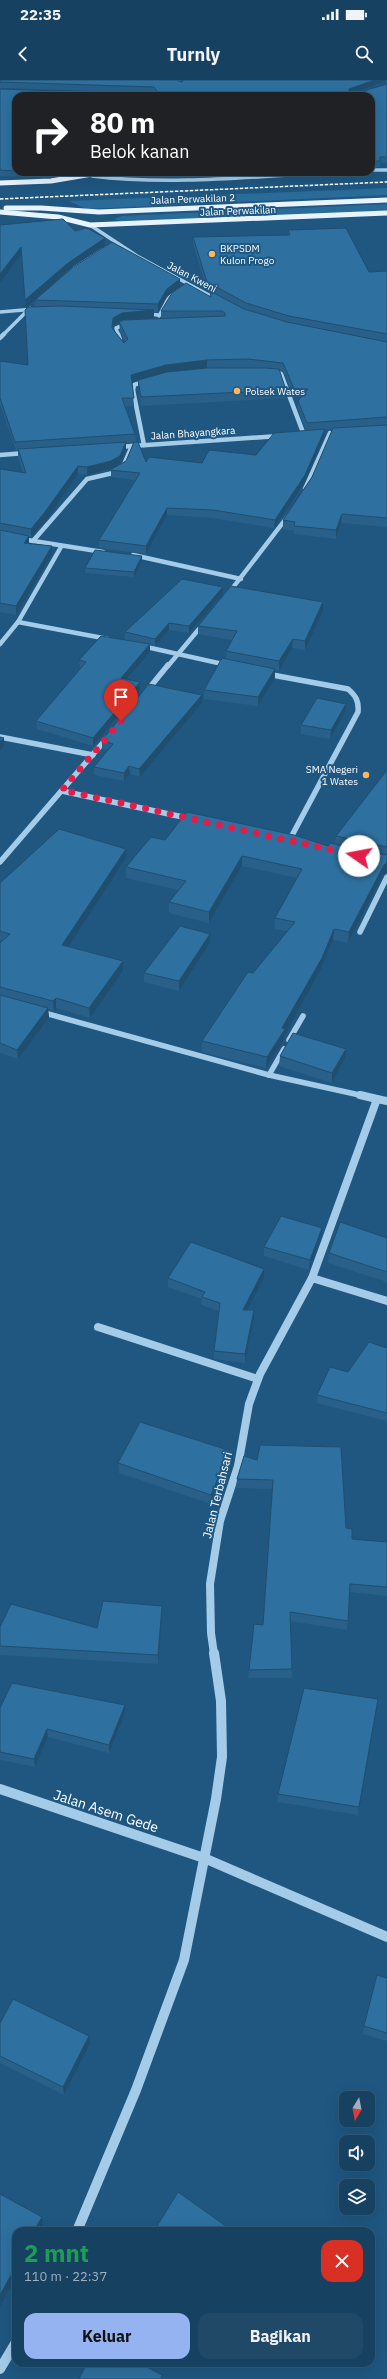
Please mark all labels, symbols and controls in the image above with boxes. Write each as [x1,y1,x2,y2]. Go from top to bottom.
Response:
text: 22:35 [20,5,61,24]
icon: back [12,43,34,65]
text: Turnly [167,43,220,66]
icon: search [353,43,375,65]
text: 80 m [90,104,155,141]
icon: right [24,108,76,160]
text: Belok kanan [90,140,189,163]
street label: Jalan Perwakilan 2 [151,191,235,207]
street label: Jalan Perwakilan [200,203,276,219]
place label: BKPSDM Kulon Progo [220,242,275,267]
marker: BKPSDM Kulon Progo [207,249,217,259]
street label: Jalan Kweni [165,259,219,295]
place label: Polsek Wates [245,385,305,398]
marker: Polsek Wates [232,386,242,396]
street label: Jalan Bhayangkara [150,424,236,442]
pin [104,680,138,721]
icon: arrive [110,686,132,708]
place label: SMA Negeri 1 Wates [306,763,358,788]
marker: SMA Negeri 1 Wates [361,770,371,780]
position arrow [338,835,380,877]
street label: Jalan Terbahsari [199,1450,235,1540]
street label: Jalan Asem Gede [51,1786,161,1837]
north arrow [339,2091,375,2127]
map controls [339,2091,375,2215]
button: sound [339,2135,375,2171]
button: layers [339,2179,375,2215]
text: 2 mnt [24,2237,89,2269]
button: close [321,2240,363,2282]
text: 110 m · 22:37 [24,2268,107,2285]
button: Keluar [24,2313,190,2359]
button: Bagikan [198,2313,363,2359]

